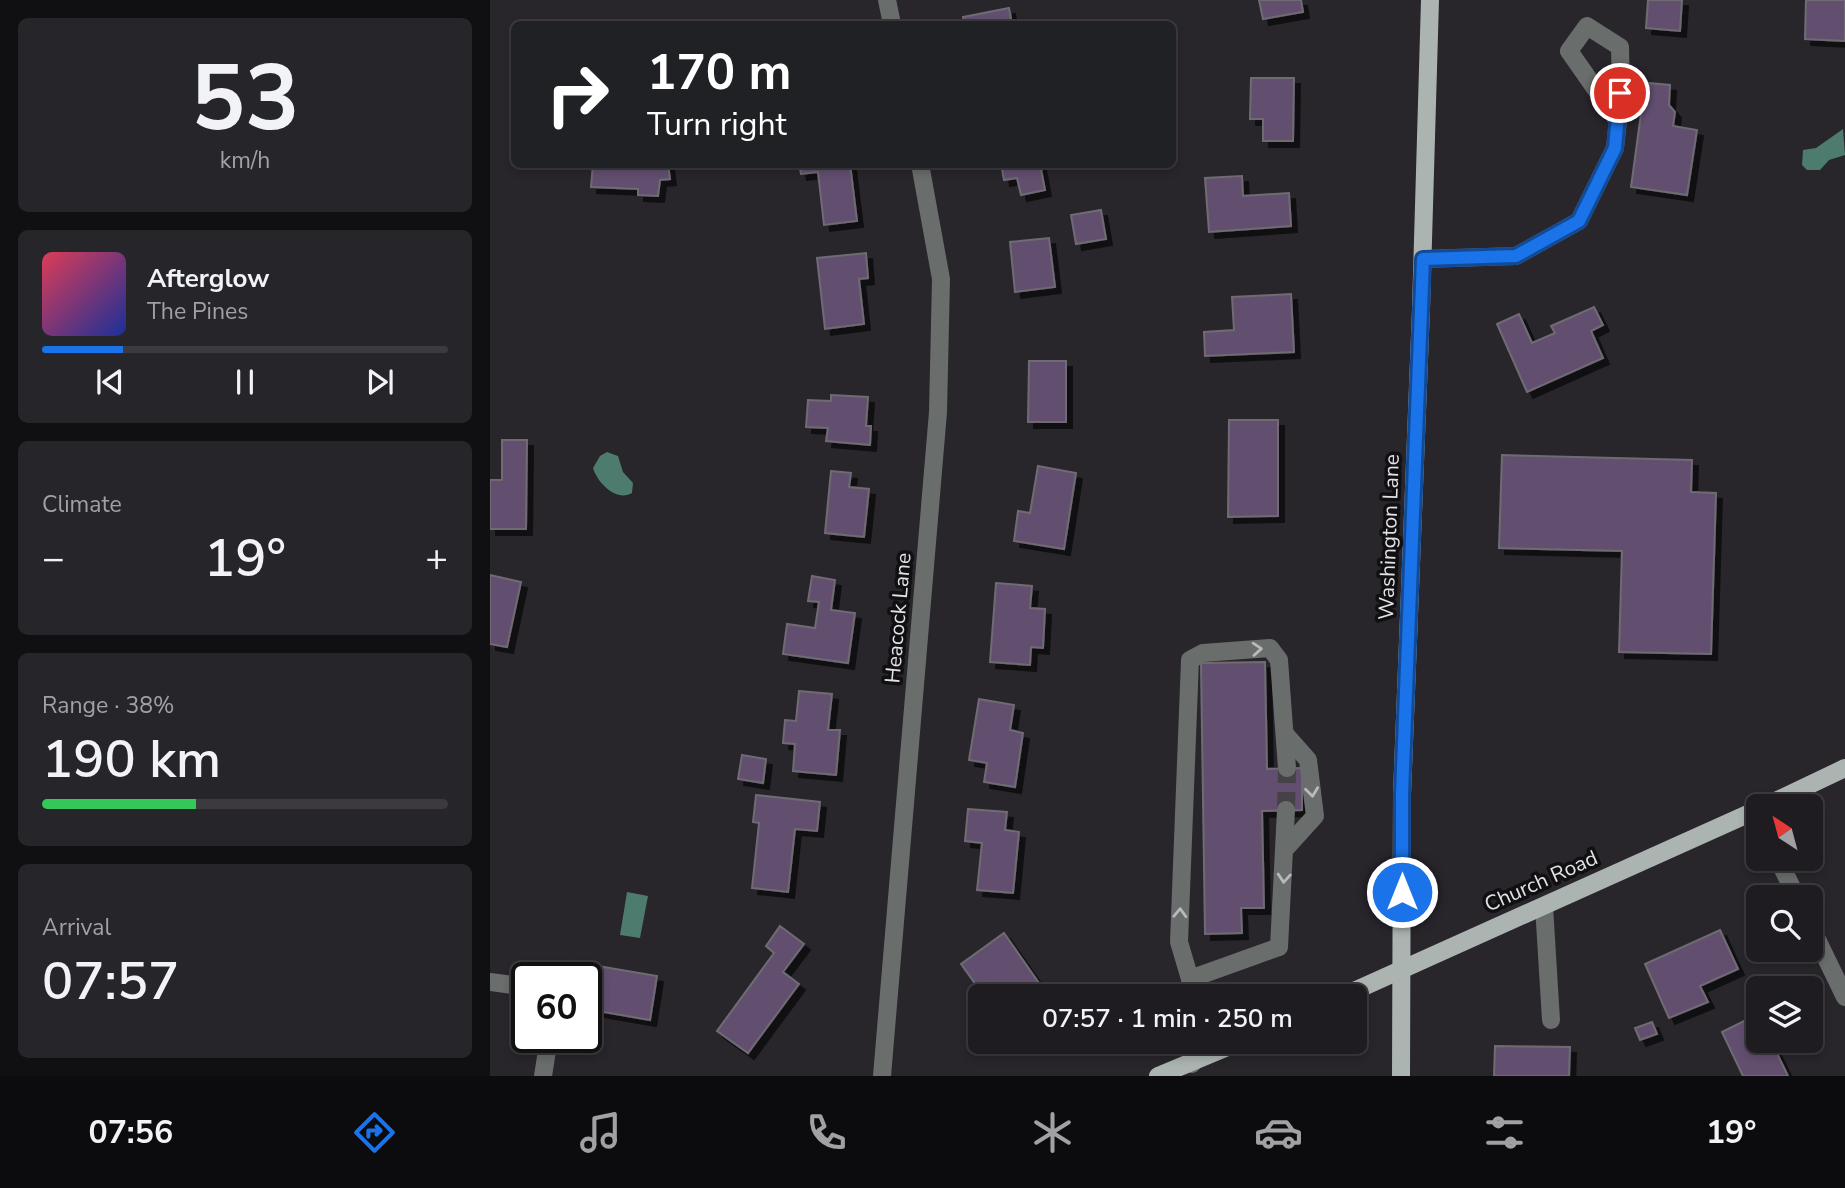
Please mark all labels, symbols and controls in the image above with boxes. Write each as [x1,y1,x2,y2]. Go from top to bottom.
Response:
text: 53 [190,37,300,161]
text: 170 m [647,39,791,106]
icon: right [532,49,623,140]
pin [1590,63,1650,123]
icon: arrive [1601,74,1639,112]
text: Turn right [647,103,787,146]
text: km/h [220,145,270,176]
text: Afterglow [147,261,270,296]
text: The Pines [147,296,248,327]
icon: previous [91,363,129,401]
icon: pause [226,363,264,401]
icon: next [361,363,399,401]
street label: Washington Lane [1372,454,1406,620]
text: Climate [42,489,122,520]
text: 19° [204,523,286,594]
text: − [42,533,65,584]
text: + [425,533,448,584]
street label: Heacock Lane [878,552,918,684]
one-way arrow [1251,642,1262,657]
text: Range · 38% [42,690,174,721]
text: 190 km [42,724,221,795]
one-way arrow [1304,786,1319,798]
north arrow [1746,794,1824,872]
map controls [1746,794,1823,1053]
street label: Church Road [1480,844,1602,918]
position arrow [1365,855,1439,929]
one-way arrow [1277,873,1292,884]
button: search [1746,885,1823,962]
one-way arrow [1173,907,1188,918]
text: Arrival [42,912,111,943]
text: 07:57 [42,946,179,1017]
speed limit sign: 60 [511,962,602,1053]
button: layers [1746,976,1823,1053]
text: 07:57 · 1 min · 250 m [1042,1001,1293,1036]
icon: directions [350,1108,399,1157]
icon: music [576,1108,625,1157]
icon: phone [802,1108,851,1157]
icon: climate [1028,1108,1077,1157]
icon: car [1254,1108,1303,1157]
icon: filters [1480,1108,1529,1157]
text: 07:56 [88,1111,173,1154]
text: 19° [1706,1111,1756,1154]

